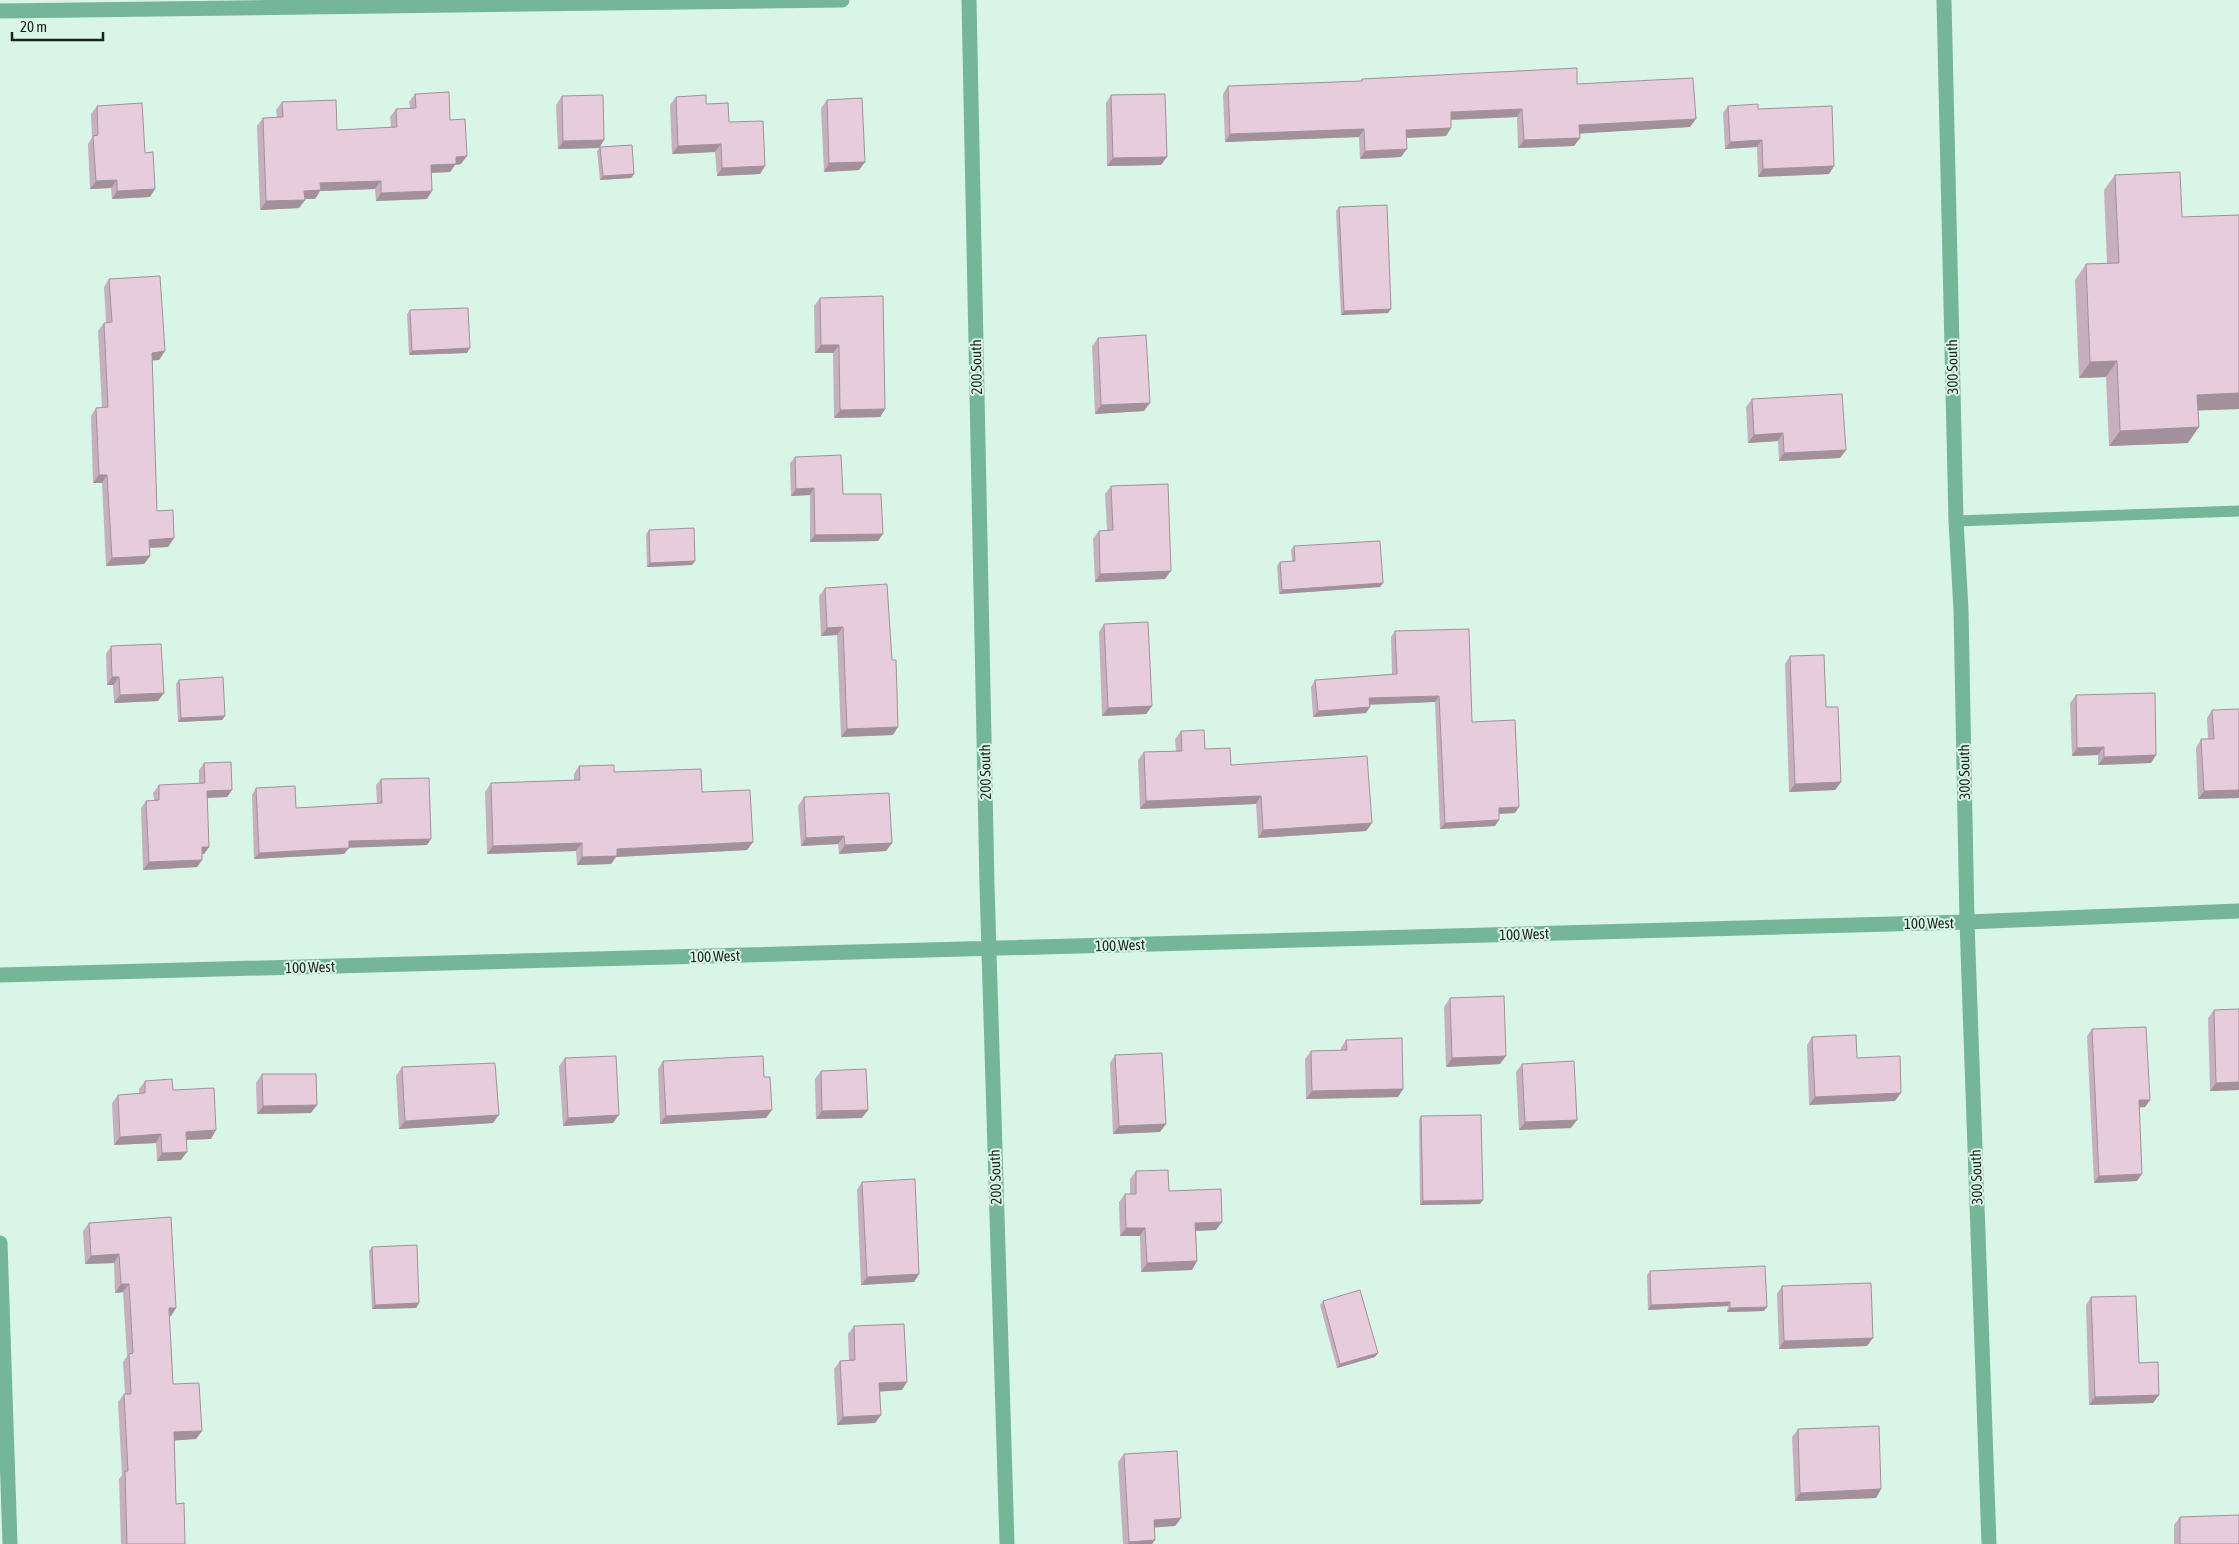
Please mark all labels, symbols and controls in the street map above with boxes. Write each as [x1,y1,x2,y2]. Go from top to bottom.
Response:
scale bar [12,10,104,42]
text: 20 m [20,18,47,35]
street label: 200 South [967,339,985,395]
street label: 300 South [1943,339,1961,395]
street label: 200 South [976,744,994,800]
street label: 300 South [1955,744,1973,800]
street label: 100 West [1904,914,1954,932]
street label: 100 West [1499,925,1549,943]
street label: 100 West [1095,936,1145,954]
street label: 100 West [690,947,740,965]
street label: 100 West [285,958,335,976]
street label: 200 South [986,1149,1004,1205]
street label: 300 South [1967,1149,1985,1205]

